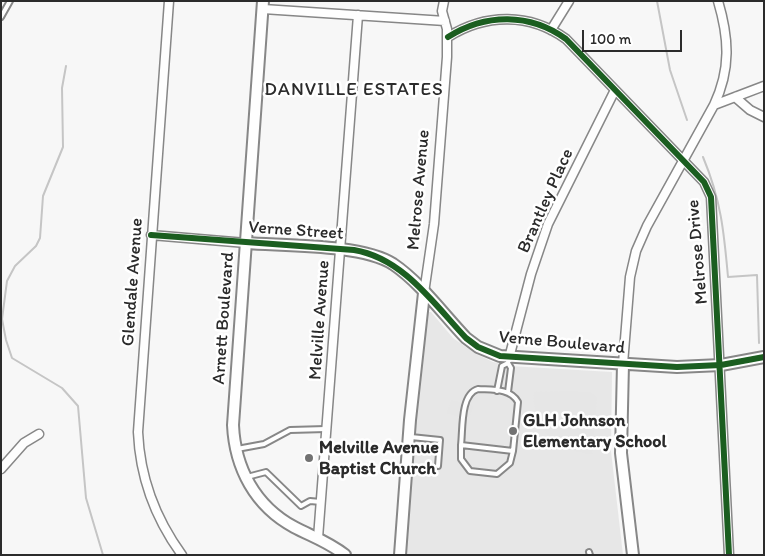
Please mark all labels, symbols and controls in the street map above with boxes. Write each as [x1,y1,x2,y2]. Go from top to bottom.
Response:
scale bar [585,20,685,52]
text: 100 m [590,30,631,48]
district label: DANVILLE ESTATES [262,79,446,101]
street label: Melrose Avenue [403,129,435,251]
street label: Brantley Place [513,145,579,257]
street label: Melrose Drive [683,199,713,305]
street label: Glendale Avenue [118,217,148,347]
street label: Verne Street [248,217,344,245]
street label: Arnett Boulevard [209,251,239,385]
street label: Melville Avenue [305,259,335,381]
street label: Verne Boulevard [498,327,626,359]
place label: GLH Johnson Elementary School [523,410,667,452]
marker: GLH Johnson Elementary School [507,425,519,437]
place label: Melville Avenue Baptist Church [319,437,439,479]
marker: Melville Avenue Baptist Church [303,452,315,464]

